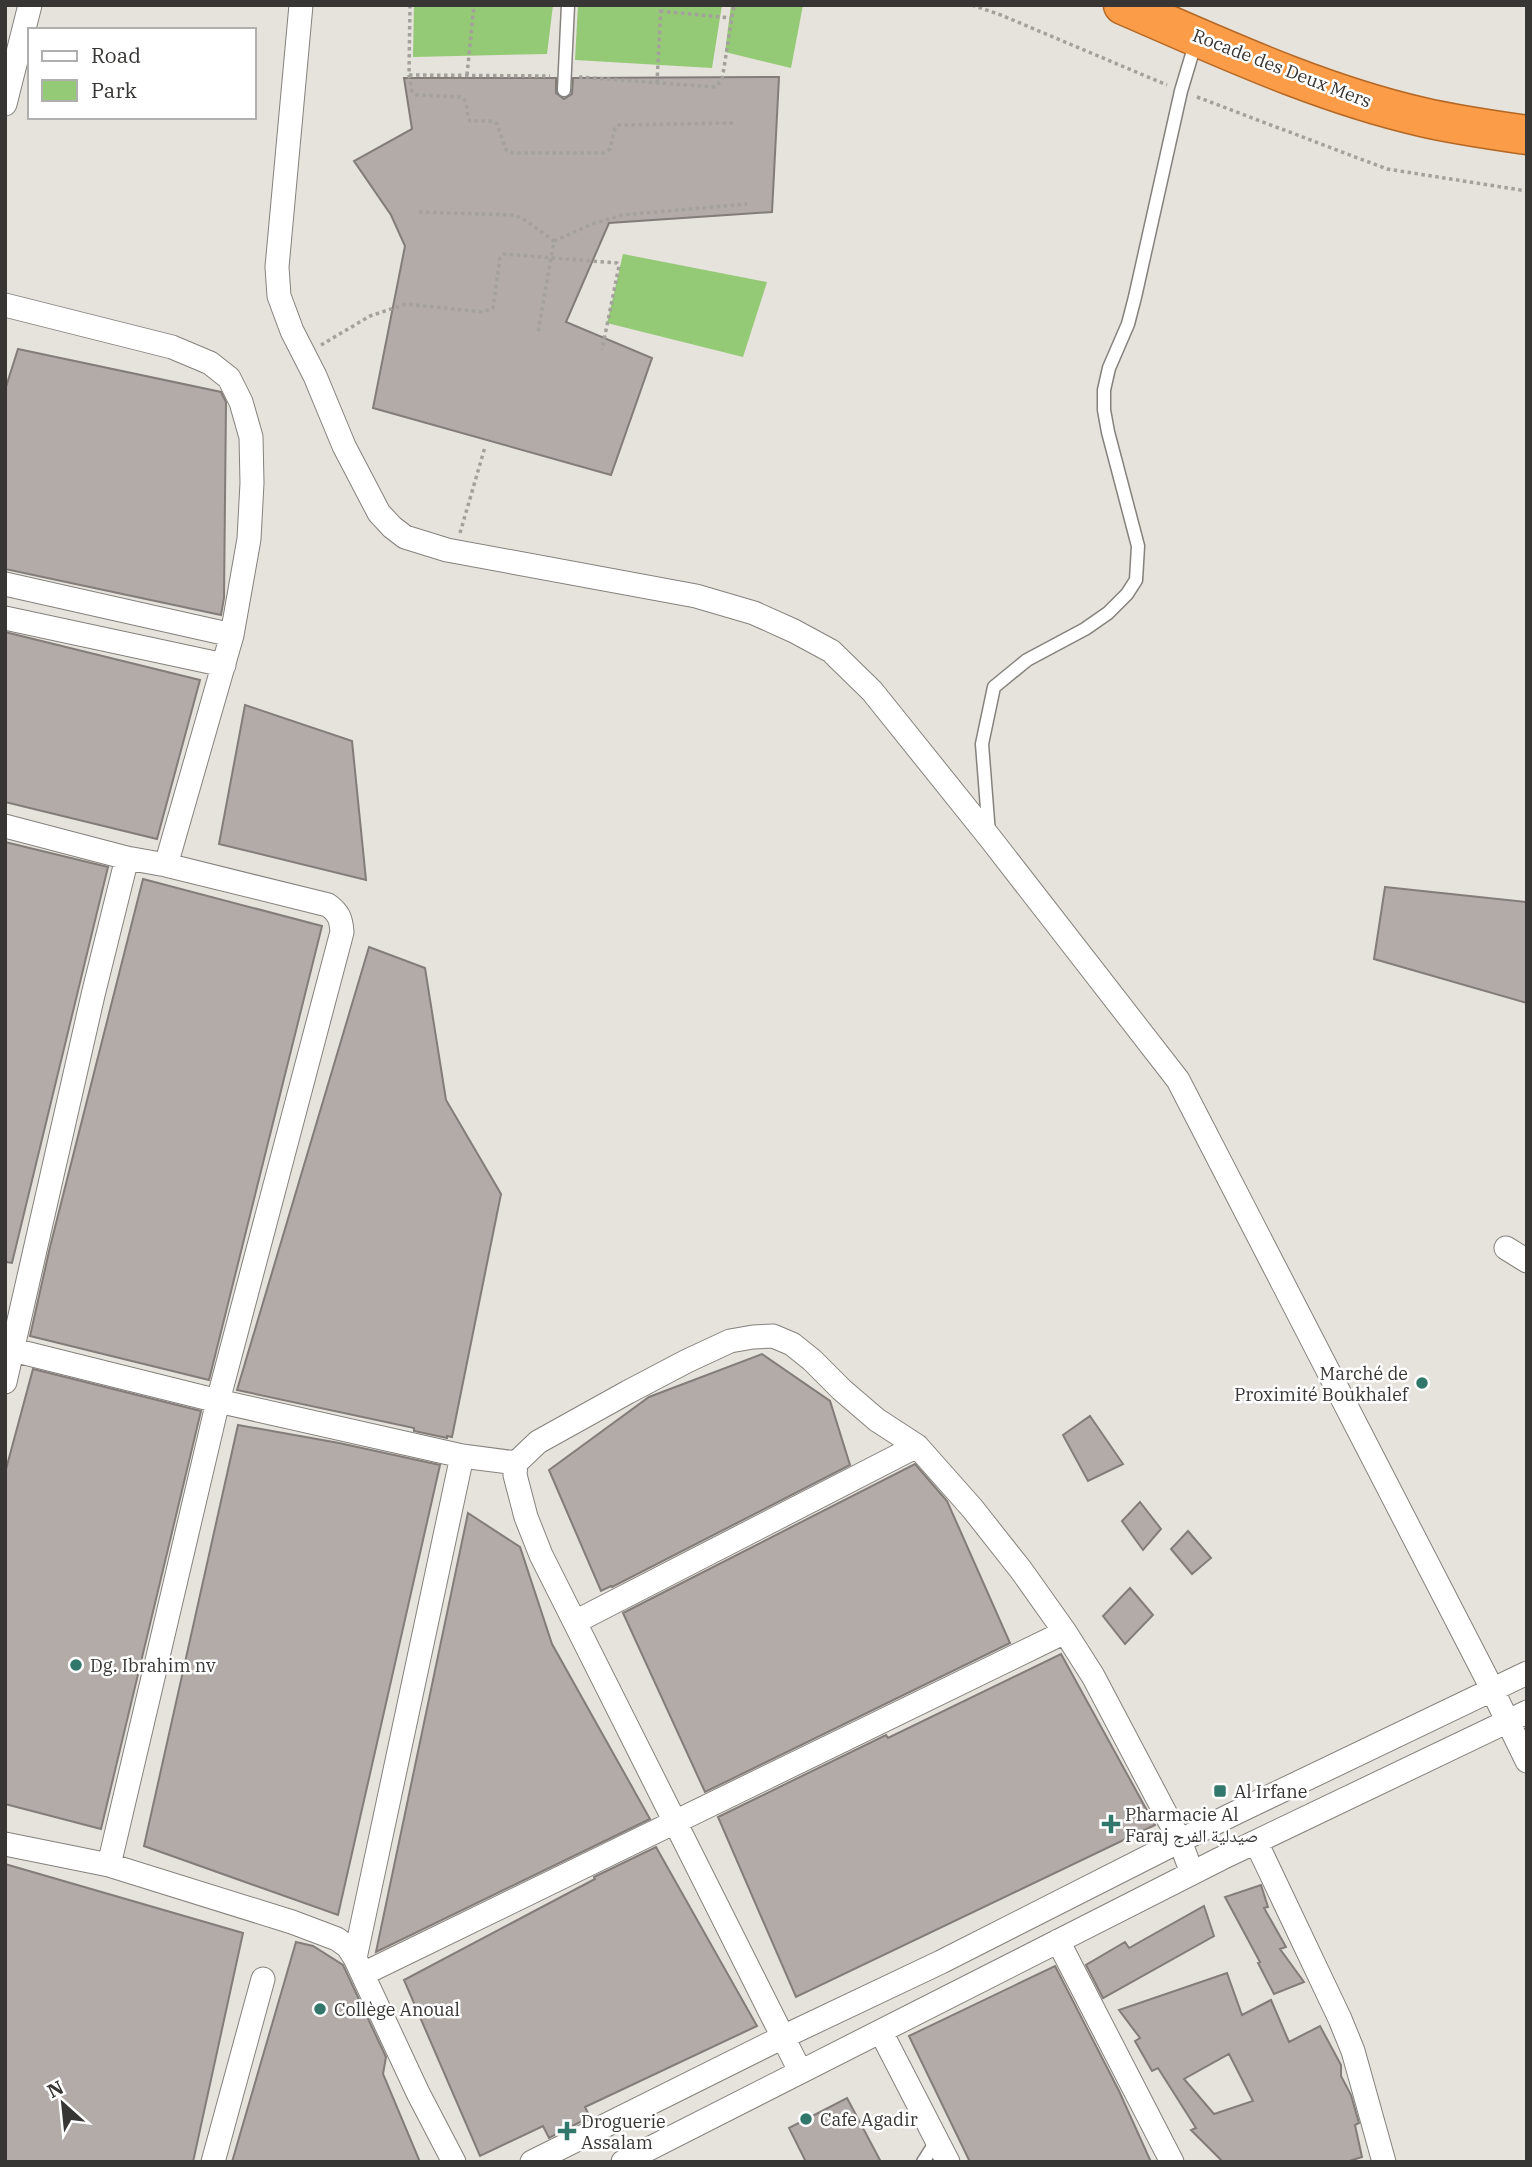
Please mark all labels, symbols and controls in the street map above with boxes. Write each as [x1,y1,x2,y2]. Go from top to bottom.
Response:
street label: Rocade des Deux Mers [1189,23,1375,113]
legend [28,28,256,119]
text: Road [91,41,141,69]
text: Park [91,76,138,104]
place label: Marché de Proximité Boukhalef [1234,1362,1410,1406]
marker: Marché de Proximité Boukhalef [1414,1375,1430,1391]
place label: Dg. Ibrahim nv [90,1654,216,1677]
marker: Dg. Ibrahim nv [68,1657,84,1673]
place label: Al Irfane [1234,1780,1307,1803]
marker: Al Irfane [1212,1783,1228,1799]
place label: Pharmacie Al Faraj صيدلية الفرج [1125,1803,1258,1848]
marker: Pharmacie Al Faraj صيدلية الفرج [1103,1816,1119,1832]
place label: Collège Anoual [334,1998,460,2021]
marker: Collège Anoual [312,2001,328,2017]
north arrow [28,2069,98,2139]
text: N [43,2075,67,2103]
place label: Cafe Agadir [820,2108,918,2131]
place label: Droguerie Assalam [581,2110,666,2154]
marker: Cafe Agadir [798,2111,814,2127]
marker: Droguerie Assalam [559,2123,575,2139]

